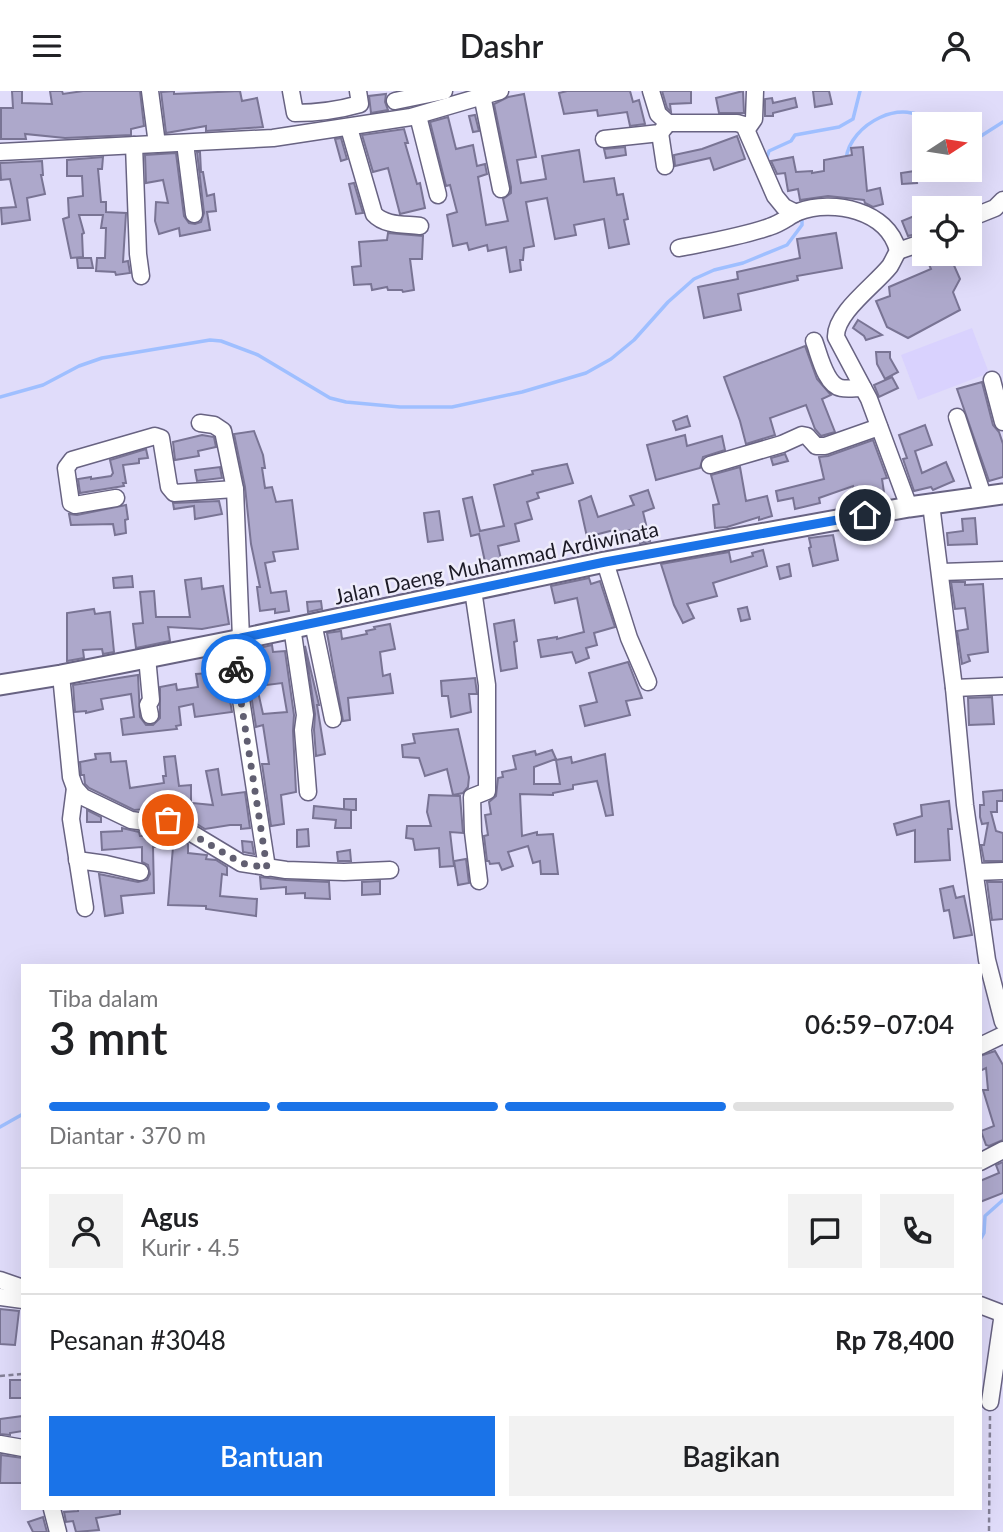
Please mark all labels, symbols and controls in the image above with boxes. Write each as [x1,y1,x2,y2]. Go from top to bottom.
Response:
text: Dashr [460,26,543,65]
icon: menu [28,27,66,65]
icon: person [937,27,975,65]
north arrow [912,112,982,182]
map controls [912,112,982,266]
button: locate [912,196,982,266]
pin [835,485,895,545]
icon: home [846,496,884,534]
street label: Jalan Daeng Muhammad Ardiwinata [332,515,660,609]
courier [201,634,271,704]
icon: bike [217,650,255,688]
pin [138,790,198,850]
icon: bag [149,801,187,839]
text: Tiba dalam [49,984,158,1012]
text: 06:59–07:04 [805,1008,954,1040]
text: 3 mnt [49,1010,168,1065]
text: Diantar · 370 m [49,1121,206,1149]
button: person [49,1194,123,1268]
button: chat [788,1194,862,1268]
button: phone [880,1194,954,1268]
text: Agus [141,1201,199,1233]
text: Kurir · 4.5 [141,1233,240,1261]
text: Pesanan #3048 [49,1324,226,1356]
text: Rp 78,400 [835,1324,954,1356]
button: Bantuan [49,1416,495,1496]
button: Bagikan [509,1416,954,1496]

